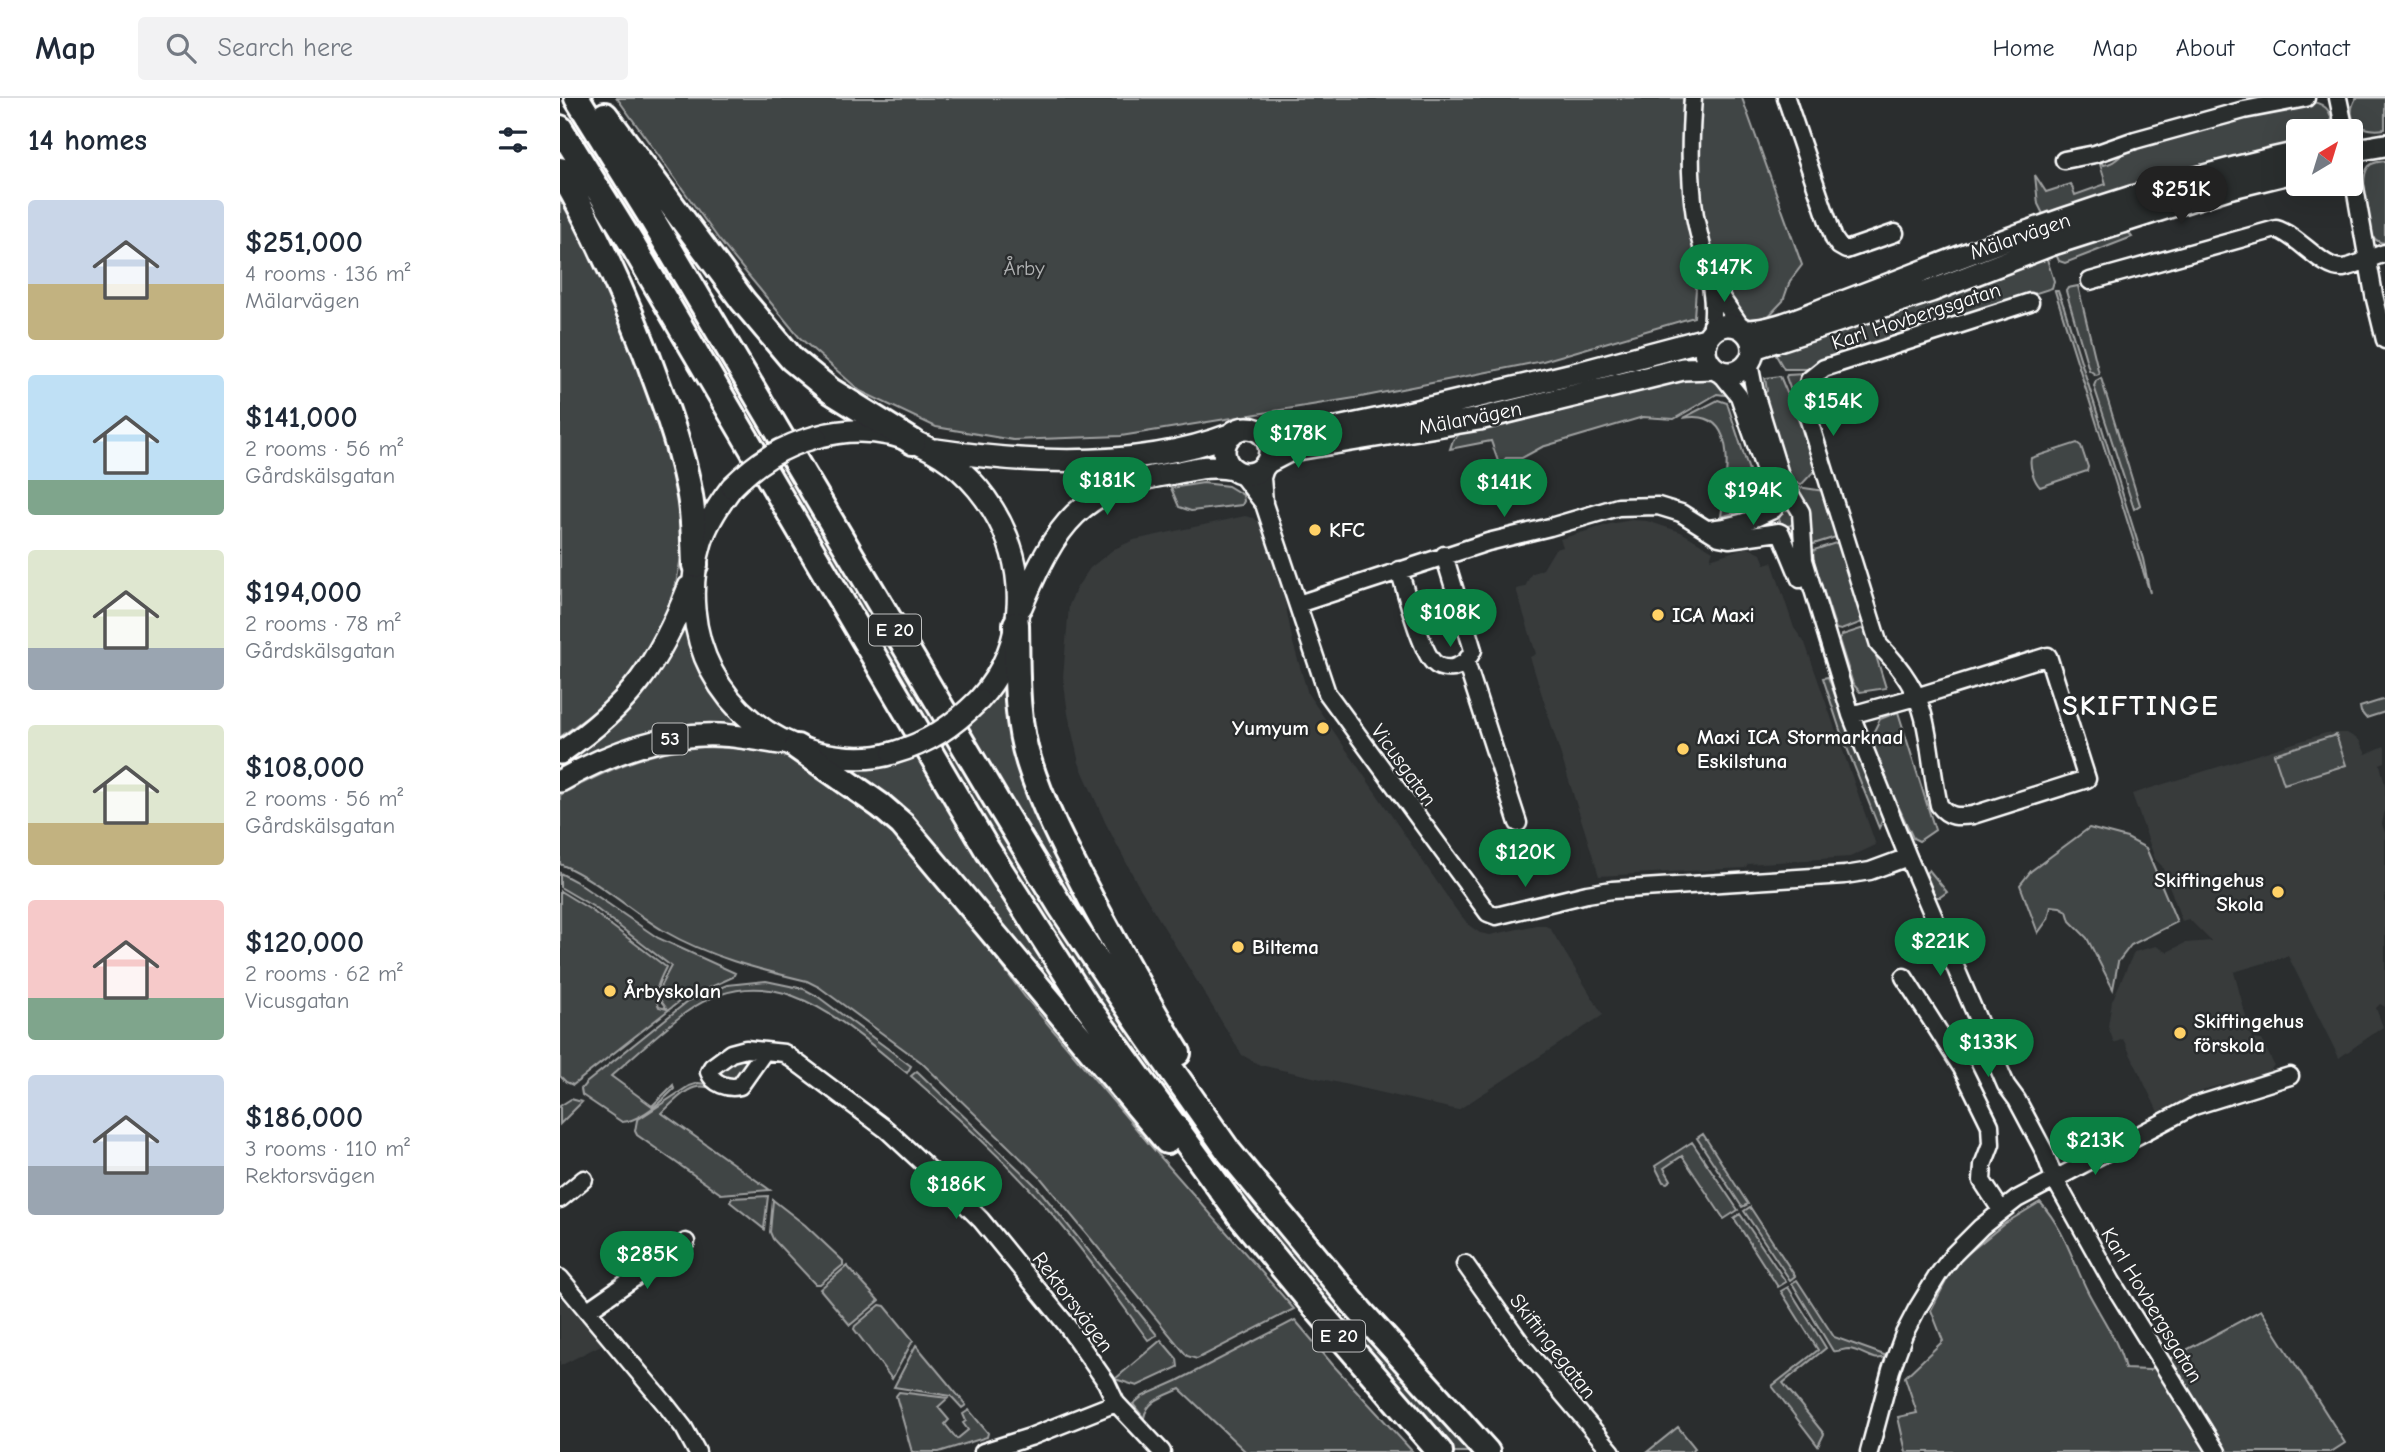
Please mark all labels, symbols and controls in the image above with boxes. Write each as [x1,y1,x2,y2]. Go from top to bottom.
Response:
search box [138,17,628,80]
text: Map [35,29,96,67]
icon: search [162,29,200,67]
text: Search here [218,33,353,63]
text: Home [1993,34,2054,62]
text: Map [2092,34,2138,62]
text: About [2176,34,2234,62]
text: Contact [2272,34,2350,62]
north arrow [2286,119,2362,196]
map controls [2286,119,2363,196]
icon: filters [494,121,532,159]
text: 14 homes [28,123,147,158]
pin: $251K [2132,166,2230,226]
text: $251K [2151,175,2211,202]
street label: Mälarvägen [1967,208,2073,264]
text: $251,000 [245,225,363,260]
icon: home [84,228,168,312]
pin: $147K [1675,244,1773,304]
text: $147K [1696,253,1752,280]
park label: Årby [1003,256,1045,280]
text: 4 rooms · 136 m² [245,260,411,287]
street label: Karl Hovbergsgatan [1828,277,2004,355]
text: Mälarvägen [245,287,360,314]
pin: $154K [1784,378,1882,438]
text: $154K [1804,387,1862,414]
street label: Mälarvägen [1416,396,1524,440]
text: $141,000 [245,400,358,435]
icon: home [84,403,168,487]
pin: $178K [1249,410,1347,470]
text: $178K [1269,419,1327,446]
text: 2 rooms · 56 m² [245,435,403,462]
pin: $181K [1058,458,1156,517]
pin: $141K [1455,460,1553,519]
text: Gårdskälsgatan [245,462,395,489]
text: $181K [1079,466,1135,493]
text: $141K [1476,468,1532,495]
pin: $194K [1704,468,1802,527]
text: $194K [1724,476,1782,503]
place label: KFC [1329,518,1365,542]
marker: KFC [1307,522,1323,538]
text: $194,000 [245,575,362,610]
icon: home [84,578,168,662]
pin: $108K [1401,589,1499,649]
text: $108K [1420,598,1480,625]
place label: ICA Maxi [1672,603,1755,627]
marker: ICA Maxi [1650,607,1666,623]
text: 2 rooms · 78 m² [245,610,401,637]
road number: E 20 [869,614,921,646]
text: Gårdskälsgatan [245,637,395,664]
district label: SKIFTINGE [2062,690,2220,722]
place label: Yumyum [1232,716,1309,740]
street label: Vicusgatan [1366,719,1442,811]
marker: Yumyum [1315,720,1331,736]
road number: 53 [652,724,688,754]
place label: Maxi ICA Stormarknad Eskilstuna [1697,725,1903,773]
marker: Maxi ICA Stormarknad Eskilstuna [1675,741,1691,757]
text: $108,000 [245,750,365,785]
icon: home [84,753,168,837]
text: 2 rooms · 56 m² [245,785,403,812]
text: Gårdskälsgatan [245,812,395,839]
pin: $120K [1476,830,1574,889]
text: $120K [1495,838,1555,865]
place label: Skiftingehus Skola [2154,868,2264,916]
marker: Skiftingehus Skola [2270,884,2286,900]
pin: $221K [1891,918,1989,978]
text: $120,000 [245,925,364,960]
text: $221K [1911,927,1969,954]
icon: home [84,928,168,1012]
place label: Biltema [1252,935,1319,959]
marker: Biltema [1230,939,1246,955]
text: 2 rooms · 62 m² [245,960,403,987]
place label: Årbyskolan [624,979,721,1003]
marker: Årbyskolan [602,983,618,999]
text: Vicusgatan [245,987,349,1014]
place label: Skiftingehus förskola [2193,1009,2304,1057]
pin: $133K [1939,1020,2037,1079]
marker: Skiftingehus förskola [2172,1025,2188,1041]
text: $133K [1959,1028,2017,1055]
text: $186,000 [245,1100,363,1135]
icon: home [84,1103,168,1187]
pin: $213K [2046,1118,2144,1177]
text: $213K [2066,1126,2124,1153]
text: 3 rooms · 110 m² [245,1135,410,1162]
text: Rektorsvägen [245,1162,375,1189]
pin: $186K [907,1162,1005,1221]
text: $186K [926,1170,986,1197]
street label: Karl Hovbergsgatan [2096,1223,2208,1387]
pin: $285K [598,1232,696,1291]
text: $285K [616,1240,678,1267]
street label: Rektorsvägen [1028,1247,1118,1357]
street label: Skiftingegatan [1505,1289,1601,1403]
road number: E 20 [1313,1320,1365,1352]

